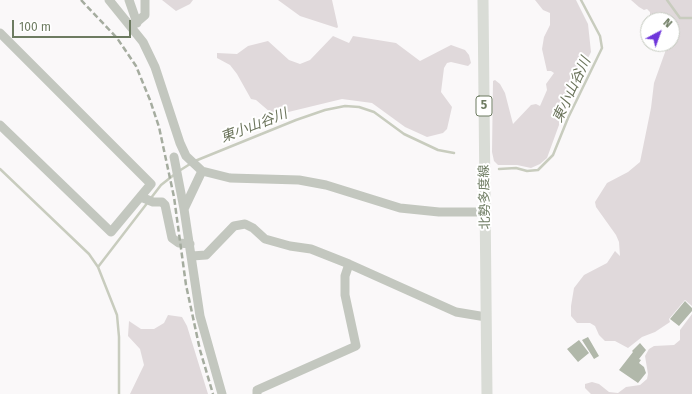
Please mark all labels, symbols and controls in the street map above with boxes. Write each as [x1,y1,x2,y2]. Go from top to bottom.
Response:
scale bar [14,12,133,38]
north arrow [640,12,680,52]
text: N [661,16,675,31]
text: 100 m [19,20,51,34]
water label: 東小山谷川 [550,55,594,125]
road number: 5 [476,96,492,116]
water label: 東小山谷川 [218,106,290,146]
street label: 北勢多度線 [477,164,493,230]

